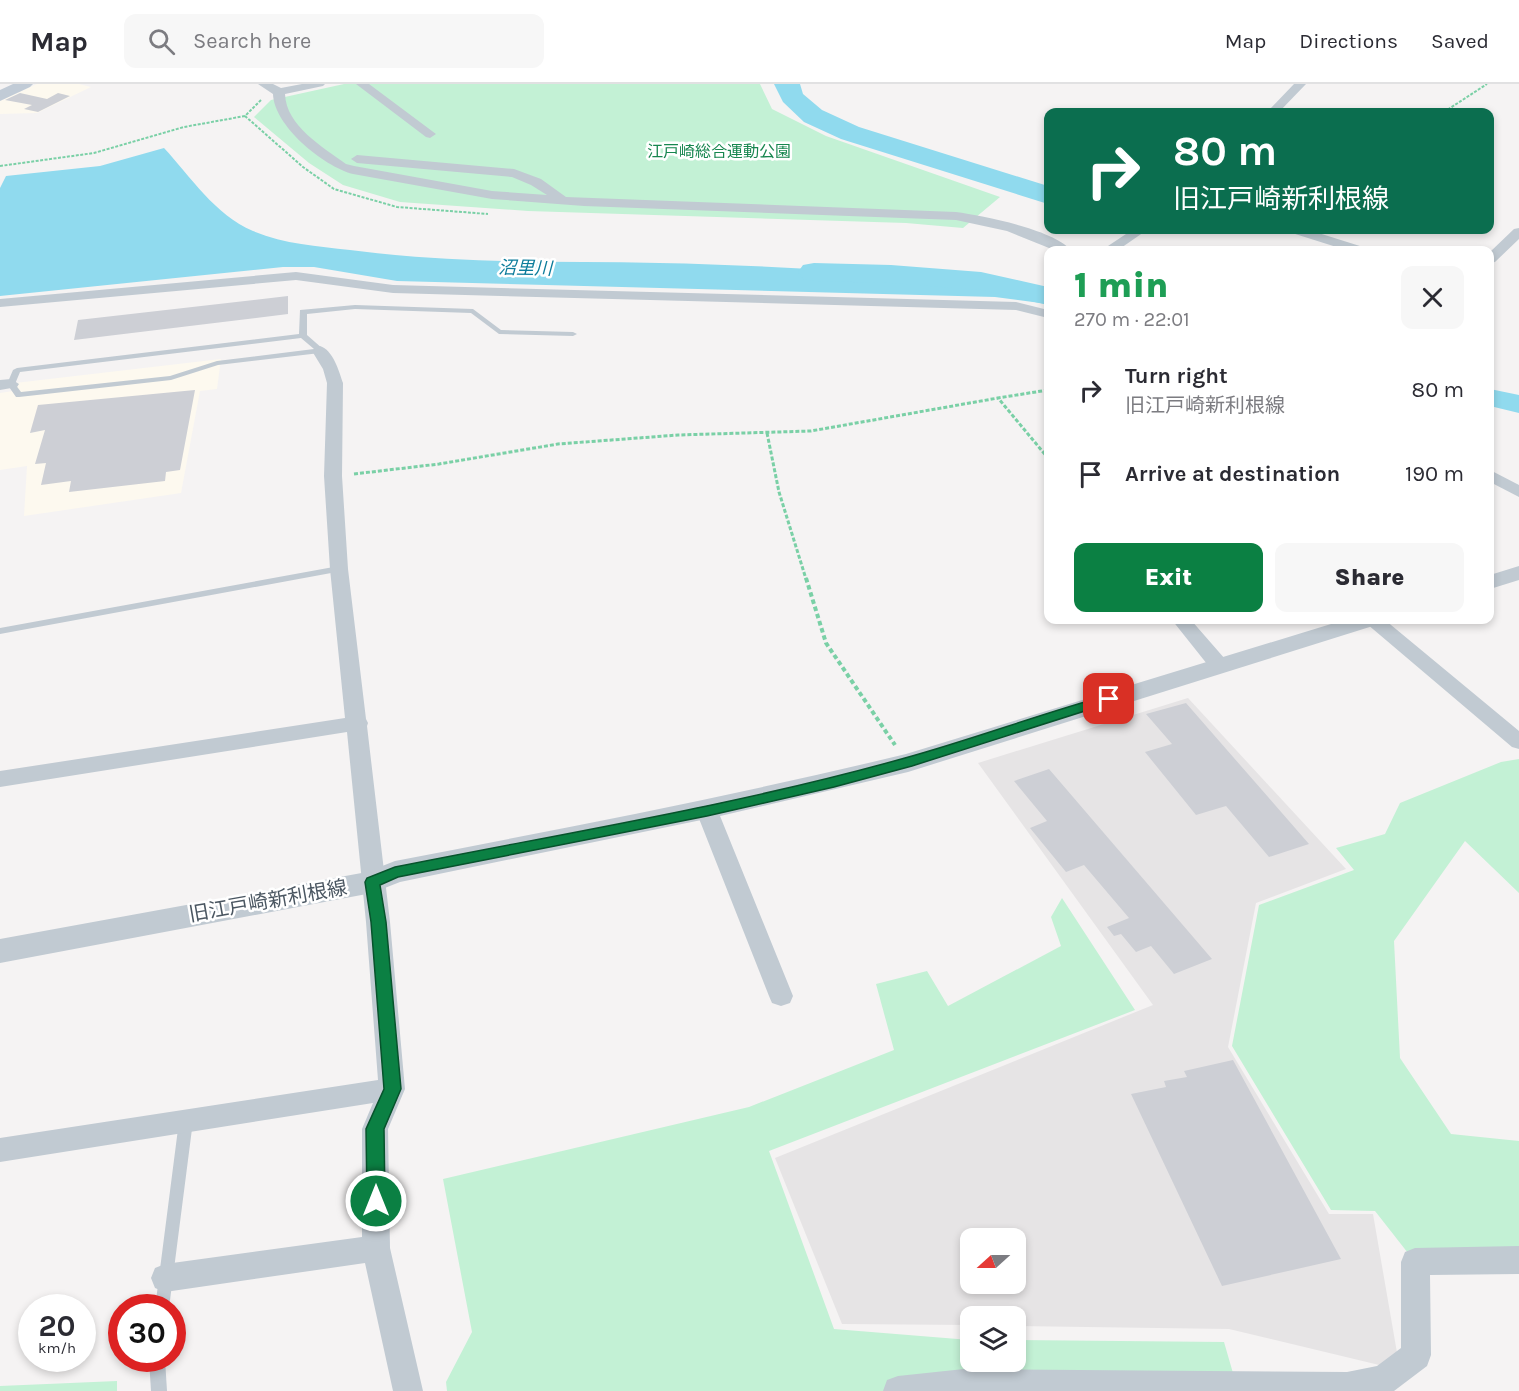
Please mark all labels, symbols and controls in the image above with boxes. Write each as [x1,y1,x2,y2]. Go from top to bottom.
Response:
search box [124,14,544,68]
text: Map [30,25,88,58]
icon: search [145,25,178,58]
text: Search here [193,28,311,54]
text: Map [1225,29,1266,53]
text: Directions [1299,29,1398,53]
text: Saved [1431,29,1489,53]
text: 80 m [1173,126,1277,176]
icon: right [1074,132,1152,210]
park label: 江戸崎総合運動公園 [647,142,791,161]
text: 旧江戸崎新利根線 [1173,183,1389,215]
water label: 沼里川 [498,257,554,280]
text: 1 min [1074,264,1168,306]
button: close [1401,266,1464,329]
text: 270 m · 22:01 [1074,308,1190,331]
text: Turn right [1125,363,1228,389]
icon: right [1074,374,1107,407]
text: 80 m [1412,377,1464,403]
text: 旧江戸崎新利根線 [1125,394,1285,417]
icon: arrive [1074,458,1107,491]
text: Arrive at destination [1125,461,1340,487]
text: 190 m [1405,461,1464,487]
button: Exit [1074,543,1263,612]
button: Share [1275,543,1464,612]
pin [1083,673,1134,724]
icon: arrive [1092,682,1125,715]
street label: 旧江戸崎新利根線 [187,876,349,926]
position arrow [344,1169,408,1233]
north arrow [960,1228,1026,1294]
map controls [960,1228,1026,1372]
speed limit sign: 30 [108,1294,186,1372]
button: layers [960,1306,1026,1372]
text: 20 [38,1308,76,1344]
text: km/h [38,1339,76,1357]

